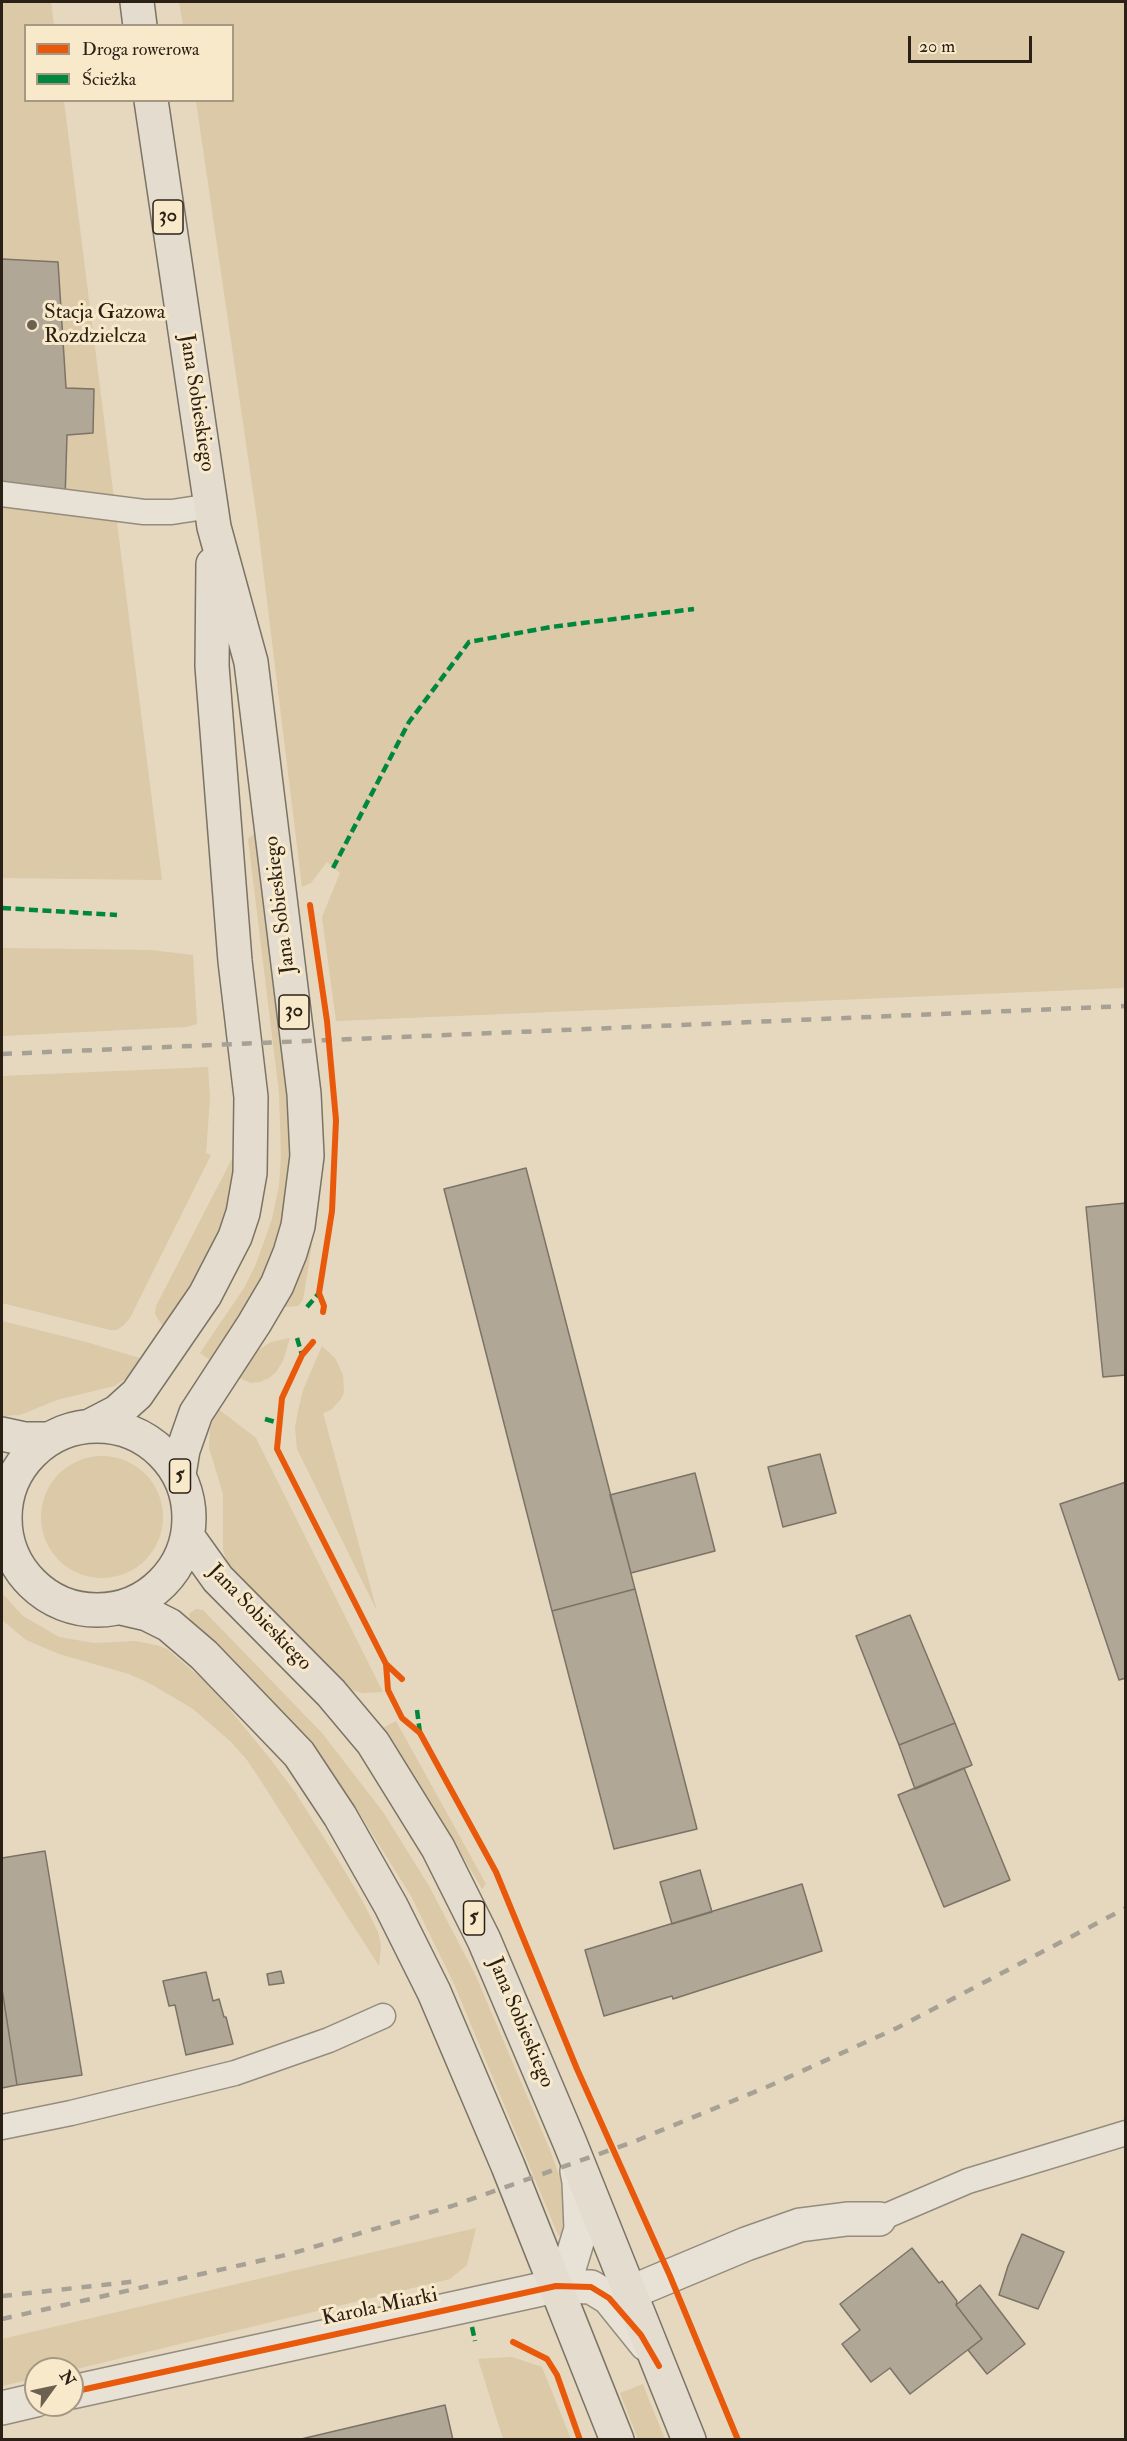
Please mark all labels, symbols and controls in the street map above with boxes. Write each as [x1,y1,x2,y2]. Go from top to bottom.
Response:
legend [24,24,234,102]
scale bar [911,24,1036,62]
text: 20 m [919,35,955,58]
text: Droga rowerowa [82,38,199,61]
text: Ścieżka [82,68,136,91]
road number: 30 [153,200,183,234]
place label: Stacja Gazowa Rozdzielcza [44,300,165,350]
marker: Stacja Gazowa Rozdzielcza [25,318,39,332]
street label: Jana Sobieskiego [173,332,219,474]
street label: Jana Sobieskiego [260,835,302,975]
road number: 30 [279,995,309,1029]
road number: 5 [170,1459,190,1493]
street label: Jana Sobieskiego [202,1559,316,1677]
road number: 5 [464,1901,484,1935]
street label: Jana Sobieskiego [481,1954,559,2092]
street label: Karola Miarki [320,2283,440,2333]
north arrow [24,2357,84,2417]
text: N [55,2367,80,2390]

